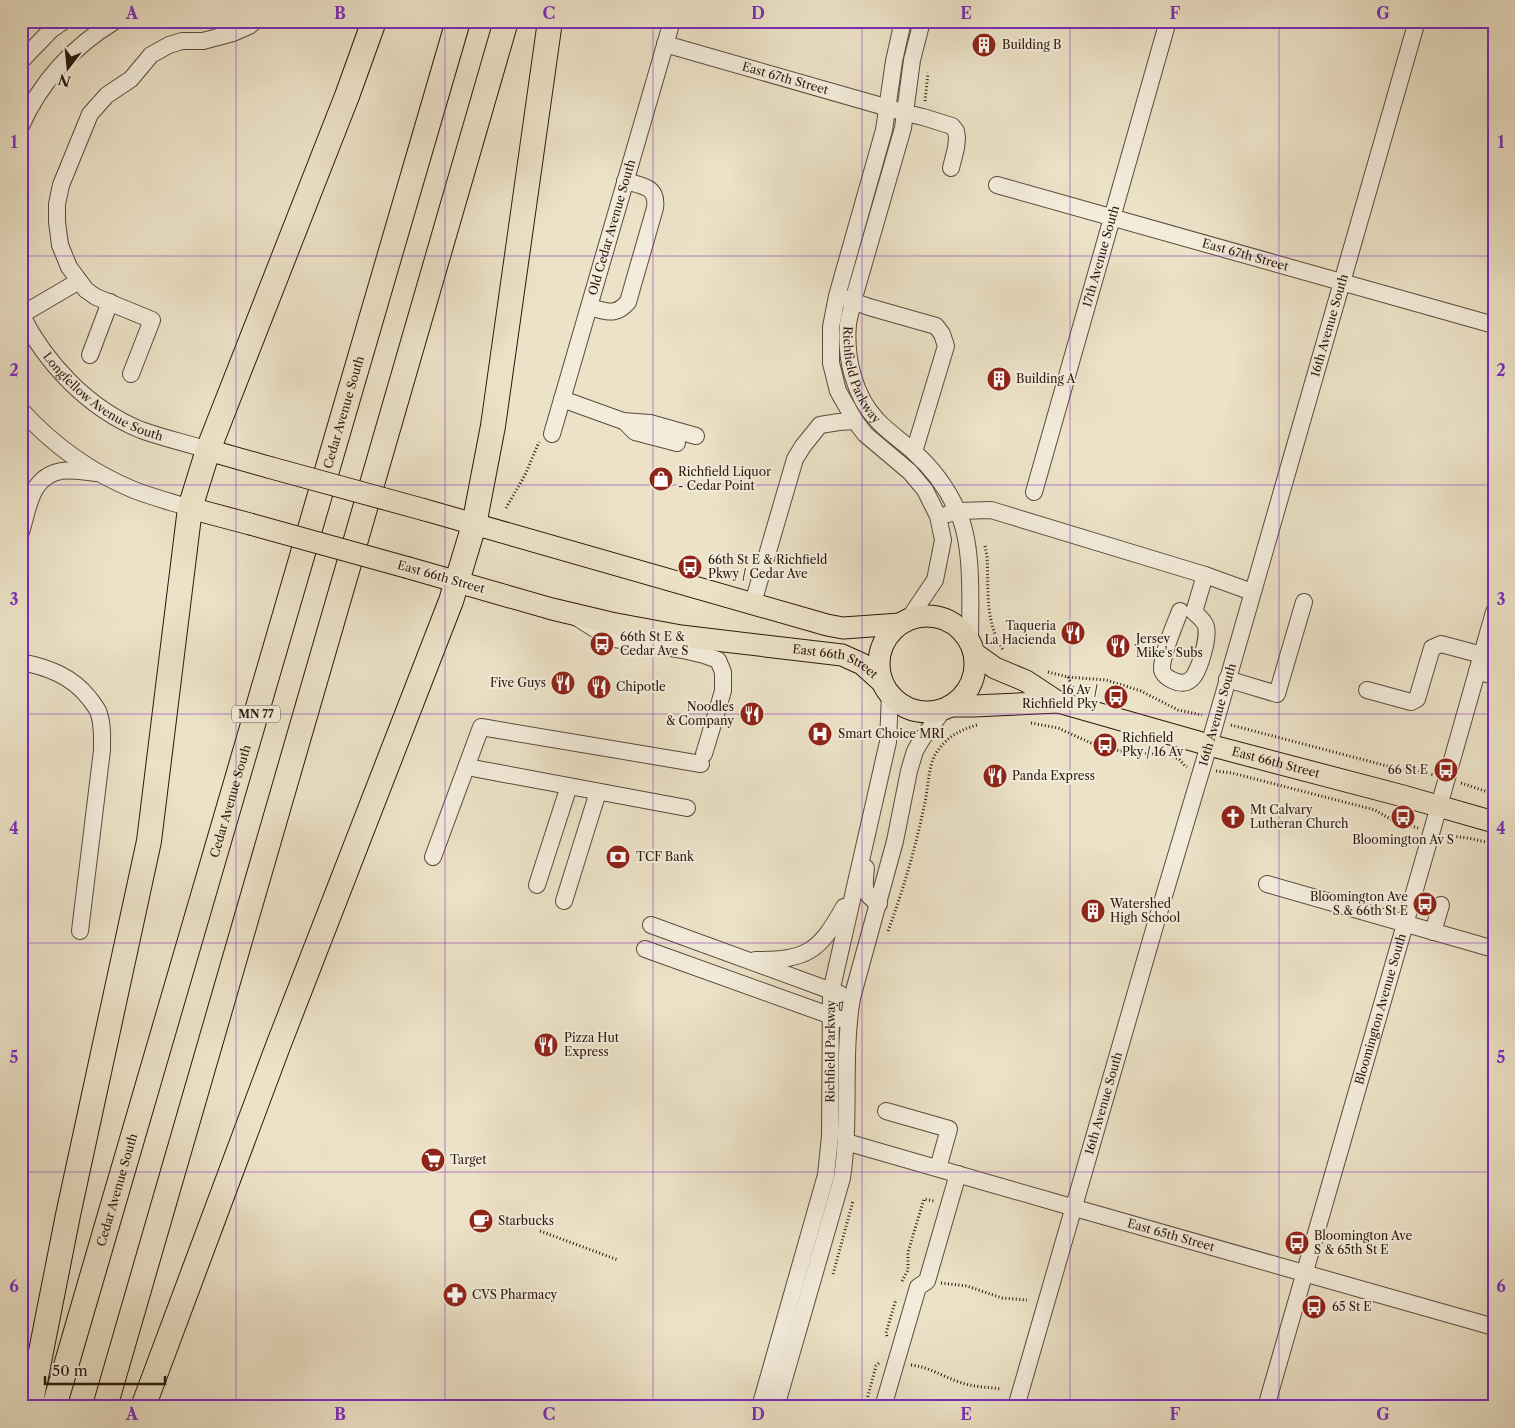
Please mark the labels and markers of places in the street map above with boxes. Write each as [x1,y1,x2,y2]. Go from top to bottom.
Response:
building icon: Building B [971,32,997,58]
place label: Building B [1002,37,1061,52]
building icon: Building A [986,366,1012,392]
place label: Building A [1016,371,1077,386]
place label: Richfield Liquor - Cedar Point [678,464,771,493]
shop icon: Richfield Liquor - Cedar Point [648,466,674,492]
place label: 66th St E & Richfield Pkwy / Cedar Ave [708,552,828,581]
bus stop icon: 66th St E & Richfield Pkwy / Cedar Ave [677,554,703,580]
place label: Taqueria La Hacienda [984,618,1057,647]
restaurant icon: Taqueria La Hacienda [1060,620,1086,646]
place label: 66th St E & Cedar Ave S [620,629,689,658]
bus stop icon: 66th St E & Cedar Ave S [589,631,615,657]
place label: Jersey Mike's Subs [1134,631,1203,660]
restaurant icon: Jersey Mike's Subs [1105,633,1131,659]
restaurant icon: Five Guys [550,670,576,696]
restaurant icon: Chipotle [586,674,612,700]
place label: Five Guys [490,675,546,690]
place label: Chipotle [616,679,666,694]
place label: 16 Av / Richfield Pky [1022,682,1098,711]
bus stop icon: 16 Av / Richfield Pky [1103,684,1129,710]
place label: Noodles & Company [666,699,734,728]
restaurant icon: Noodles & Company [739,701,765,727]
hospital icon: Smart Choice MRI [807,721,833,747]
place label: Smart Choice MRI [838,726,945,741]
place label: Richfield Pky / 16 Av [1122,730,1184,759]
bus stop icon: Richfield Pky / 16 Av [1092,732,1118,758]
bus stop icon: 66 St E [1433,757,1459,783]
place label: 66 St E [1388,762,1428,777]
restaurant icon: Panda Express [982,763,1008,789]
place label: Panda Express [1012,768,1095,783]
place label: Mt Calvary Lutheran Church [1250,802,1349,831]
church icon: Mt Calvary Lutheran Church [1220,804,1246,830]
bus stop icon: Bloomington Av S [1390,804,1416,830]
place label: Bloomington Av S [1352,832,1454,847]
bank icon: TCF Bank [605,844,631,870]
place label: TCF Bank [636,849,695,864]
place label: Bloomington Ave S & 66th St E [1310,889,1408,918]
bus stop icon: Bloomington Ave S & 66th St E [1412,891,1438,917]
place label: Watershed High School [1109,896,1181,925]
building icon: Watershed High School [1080,898,1106,924]
place label: Pizza Hut Express [564,1030,620,1059]
restaurant icon: Pizza Hut Express [533,1032,559,1058]
supermarket icon: Target [420,1147,446,1173]
place label: Target [450,1152,487,1167]
cafe icon: Starbucks [468,1208,494,1234]
place label: Starbucks [498,1213,554,1228]
place label: Bloomington Ave S & 65th St E [1314,1228,1412,1257]
bus stop icon: Bloomington Ave S & 65th St E [1284,1230,1310,1256]
pharmacy icon: CVS Pharmacy [442,1282,468,1308]
place label: CVS Pharmacy [472,1287,558,1302]
bus stop icon: 65 St E [1301,1294,1327,1320]
place label: 65 St E [1332,1299,1372,1314]

